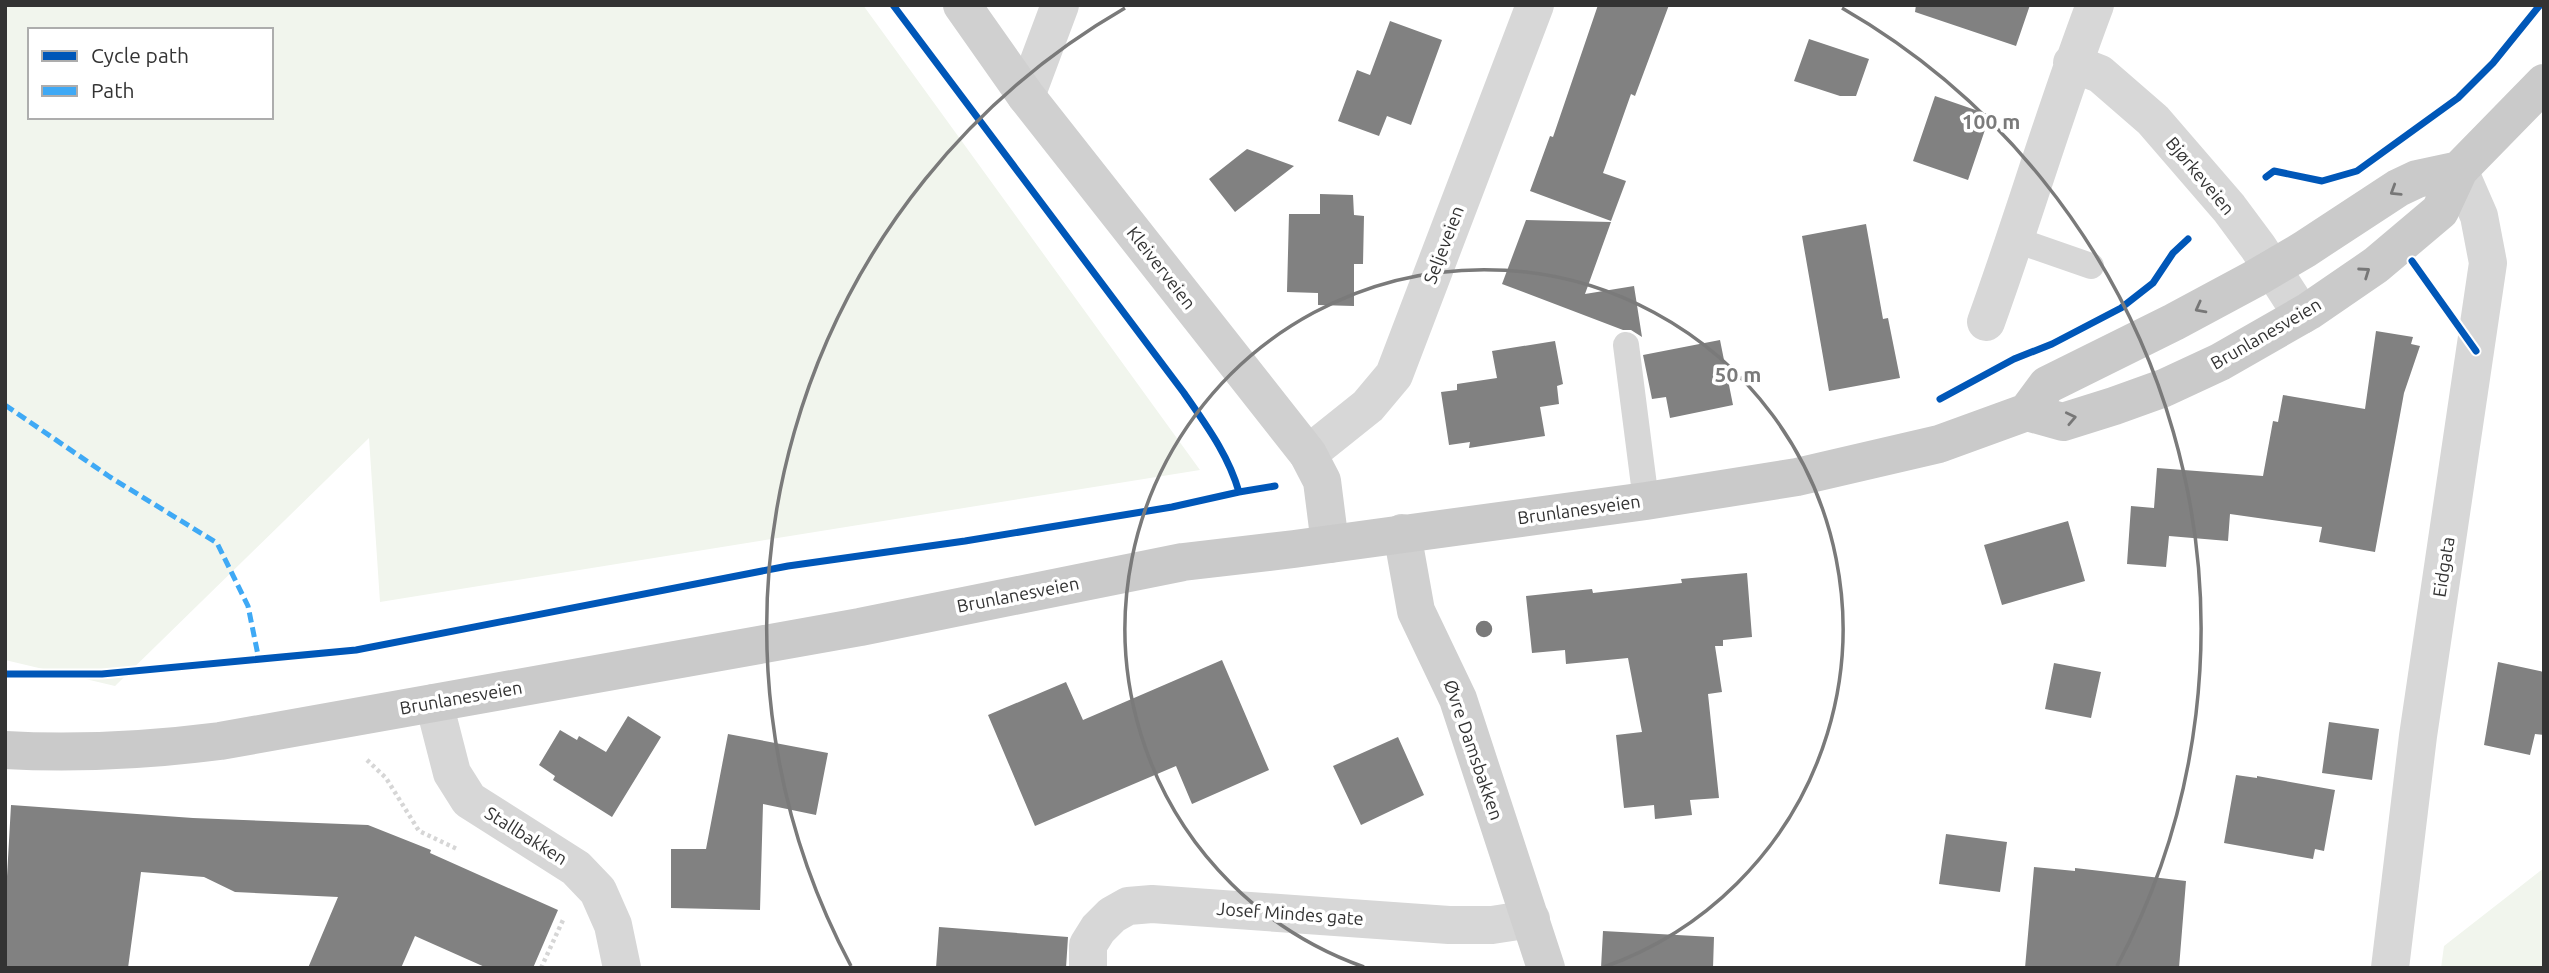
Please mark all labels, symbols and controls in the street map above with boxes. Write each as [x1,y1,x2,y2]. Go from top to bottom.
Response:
legend [28,28,273,119]
text: Cycle path [91,43,189,67]
text: Path [91,78,134,102]
text: 100 m [1962,109,2020,133]
street label: Bjørkeveien [2163,132,2239,218]
one-way arrow [2390,182,2403,195]
street label: Seljeveien [1419,203,1467,286]
street label: Kleiverveien [1123,222,1200,313]
one-way arrow [2357,268,2370,280]
street label: Brunlanesveien [2207,293,2324,373]
one-way arrow [2195,300,2208,313]
text: 50 m [1715,362,1761,386]
one-way arrow [2065,411,2076,426]
street label: Brunlanesveien [1516,490,1642,528]
street label: Eidgata [2428,535,2458,598]
street label: Brunlanesveien [955,572,1081,616]
centre of rings [1472,617,1496,641]
street label: Brunlanesveien [398,676,524,718]
street label: Øvre Damsbakken [1441,677,1507,822]
street label: Stallbakken [482,802,571,868]
street label: Josef Mindes gate [1216,898,1364,928]

